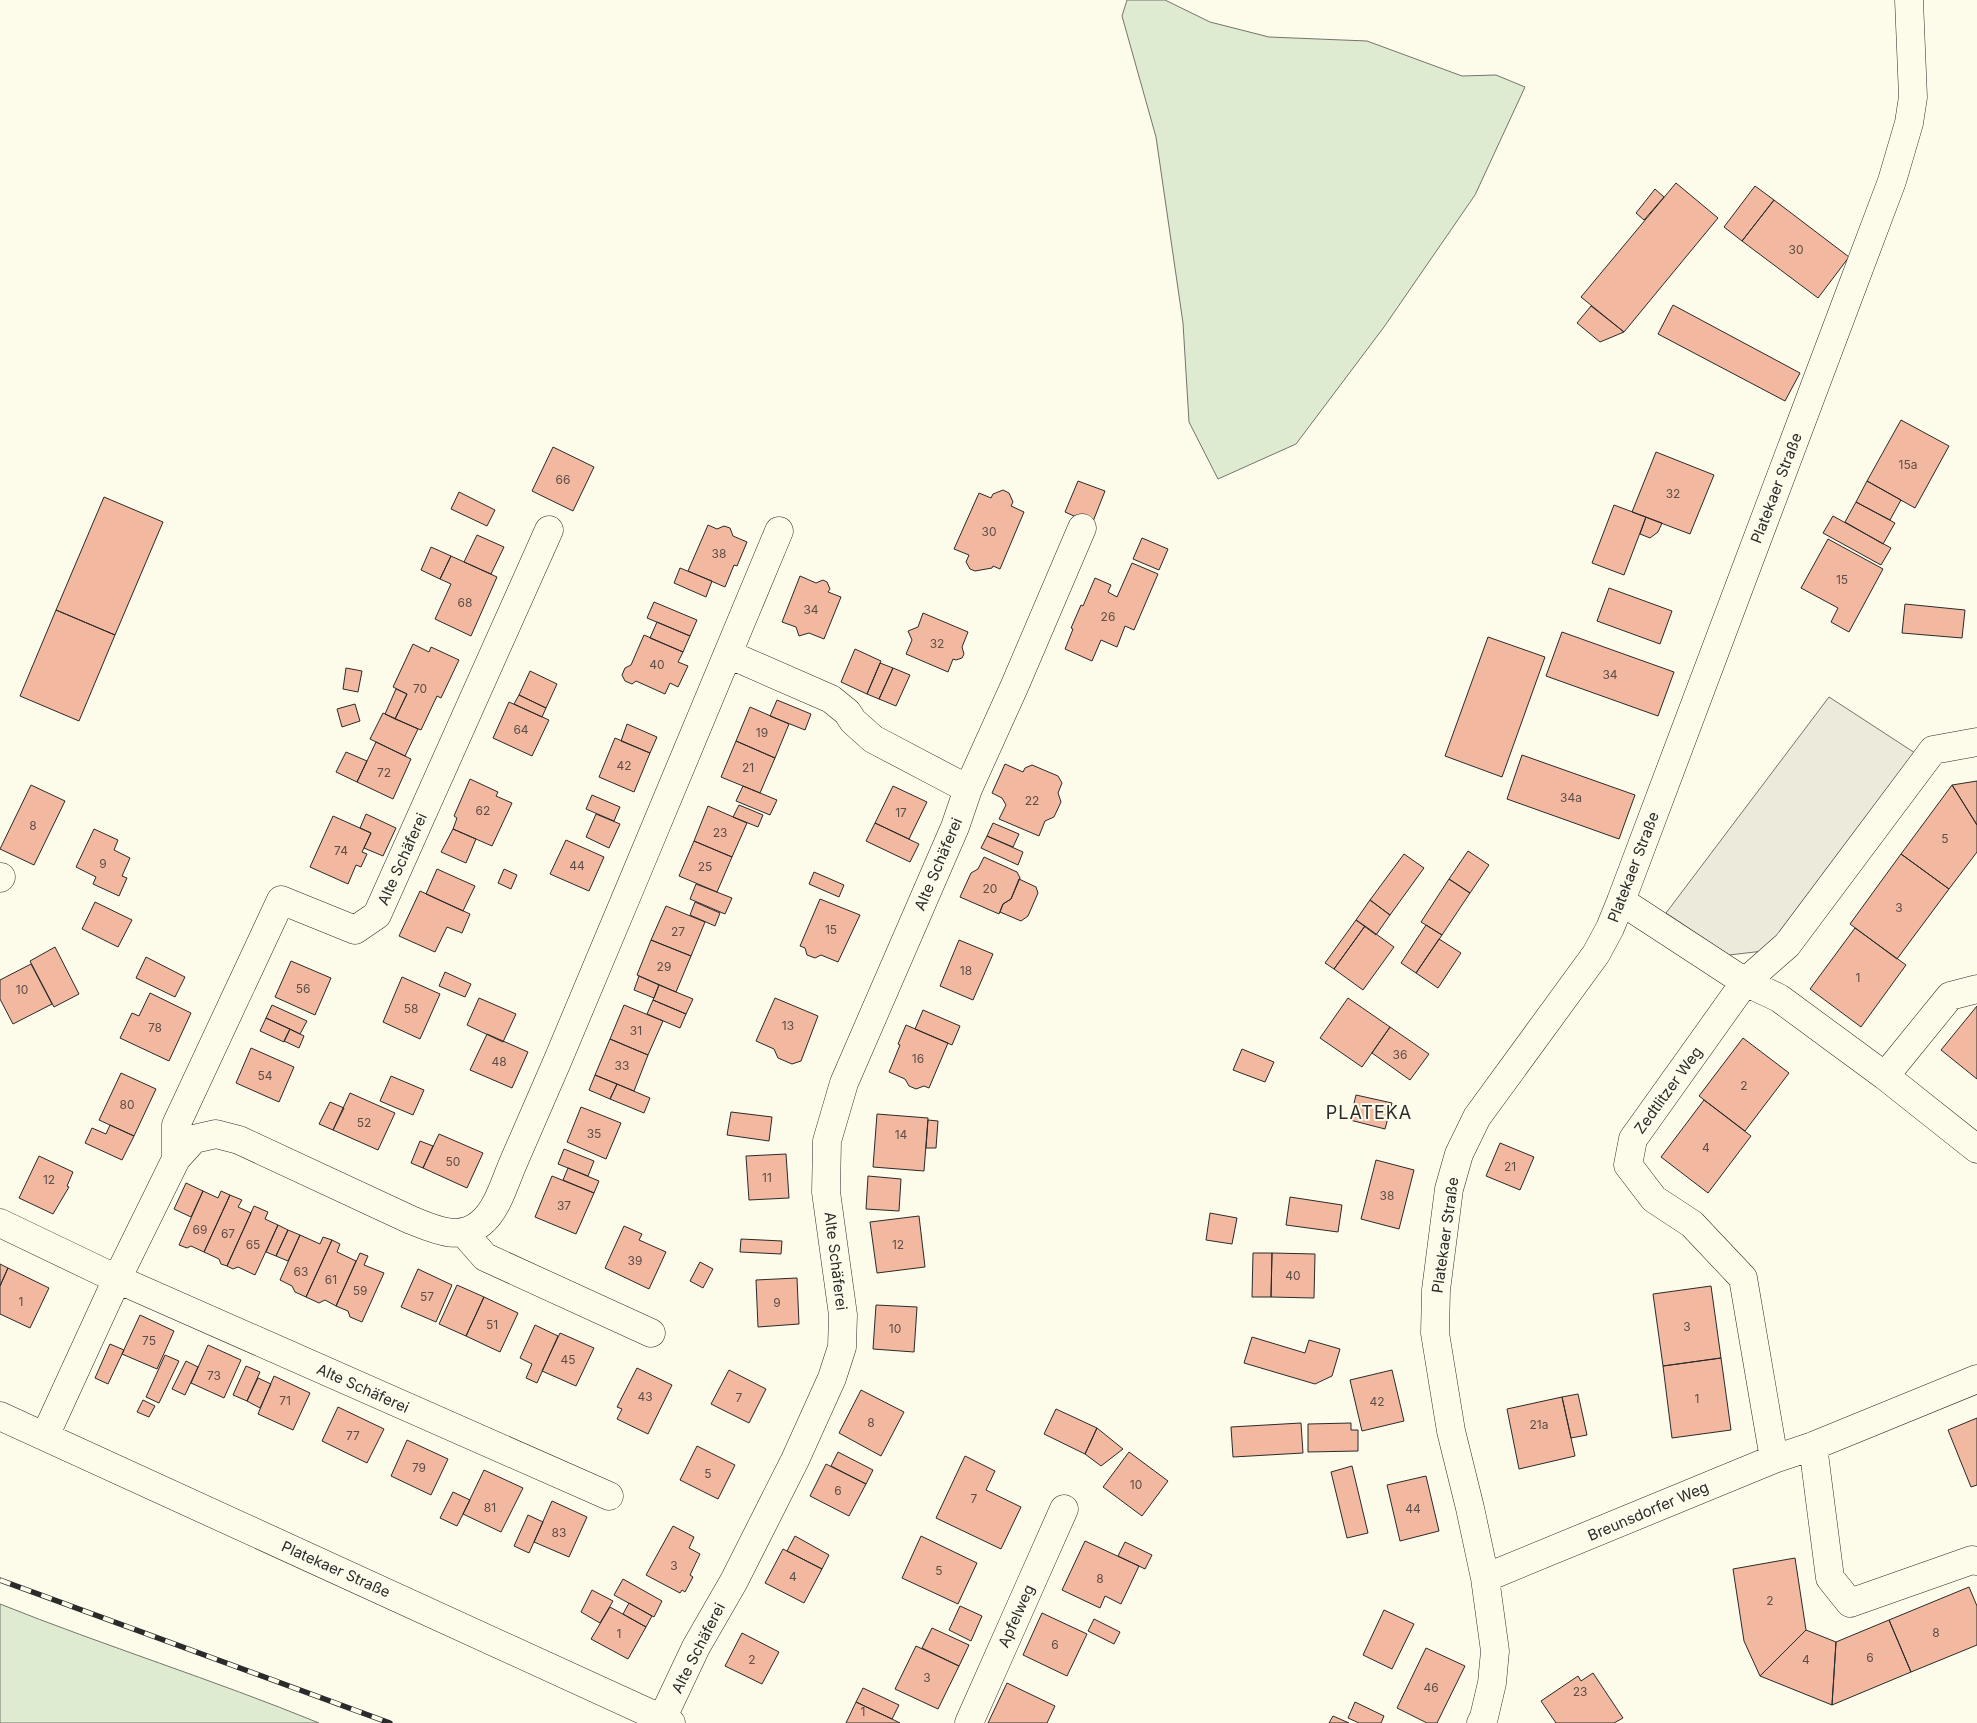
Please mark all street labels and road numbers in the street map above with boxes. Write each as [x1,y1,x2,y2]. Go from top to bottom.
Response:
street label: Platekaer Straße [1746,430,1806,546]
street label: Platekaer Straße [1603,809,1663,925]
street label: Alte Schäferei [373,810,431,908]
street label: Alte Schäferei [910,815,966,913]
street label: Zedtlitzer Weg [1630,1043,1706,1137]
street label: Platekaer Straße [1427,1176,1463,1294]
street label: Alte Schäferei [821,1211,851,1311]
street label: Alte Schäferei [314,1359,412,1417]
street label: Breunsdorfer Weg [1585,1477,1711,1545]
street label: Platekaer Straße [279,1537,393,1601]
street label: Apfelweg [994,1582,1038,1650]
street label: Alte Schäferei [667,1600,729,1696]

